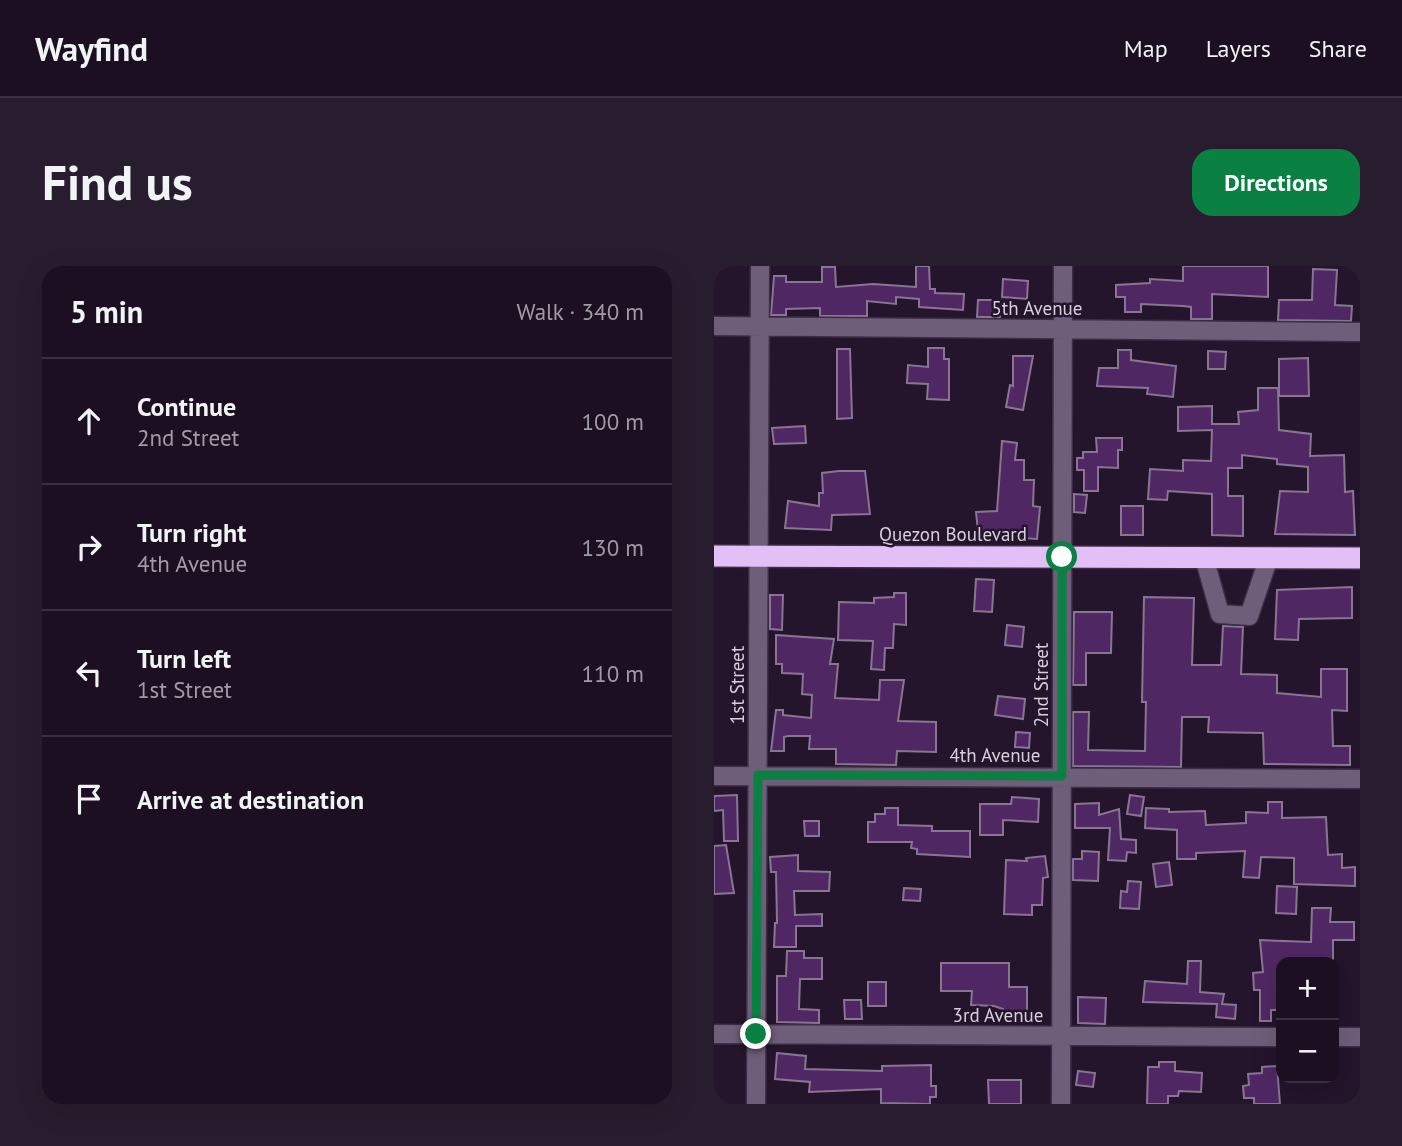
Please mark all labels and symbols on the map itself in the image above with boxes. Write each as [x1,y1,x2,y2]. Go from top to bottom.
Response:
street label: 5th Avenue [992,296,1083,320]
street label: Quezon Boulevard [879,522,1027,546]
route start [1046,541,1077,572]
street label: 2nd Street [1029,642,1053,727]
street label: 1st Street [725,645,749,724]
street label: 4th Avenue [950,743,1041,767]
street label: 3rd Avenue [953,1003,1043,1027]
route end [740,1018,771,1049]

